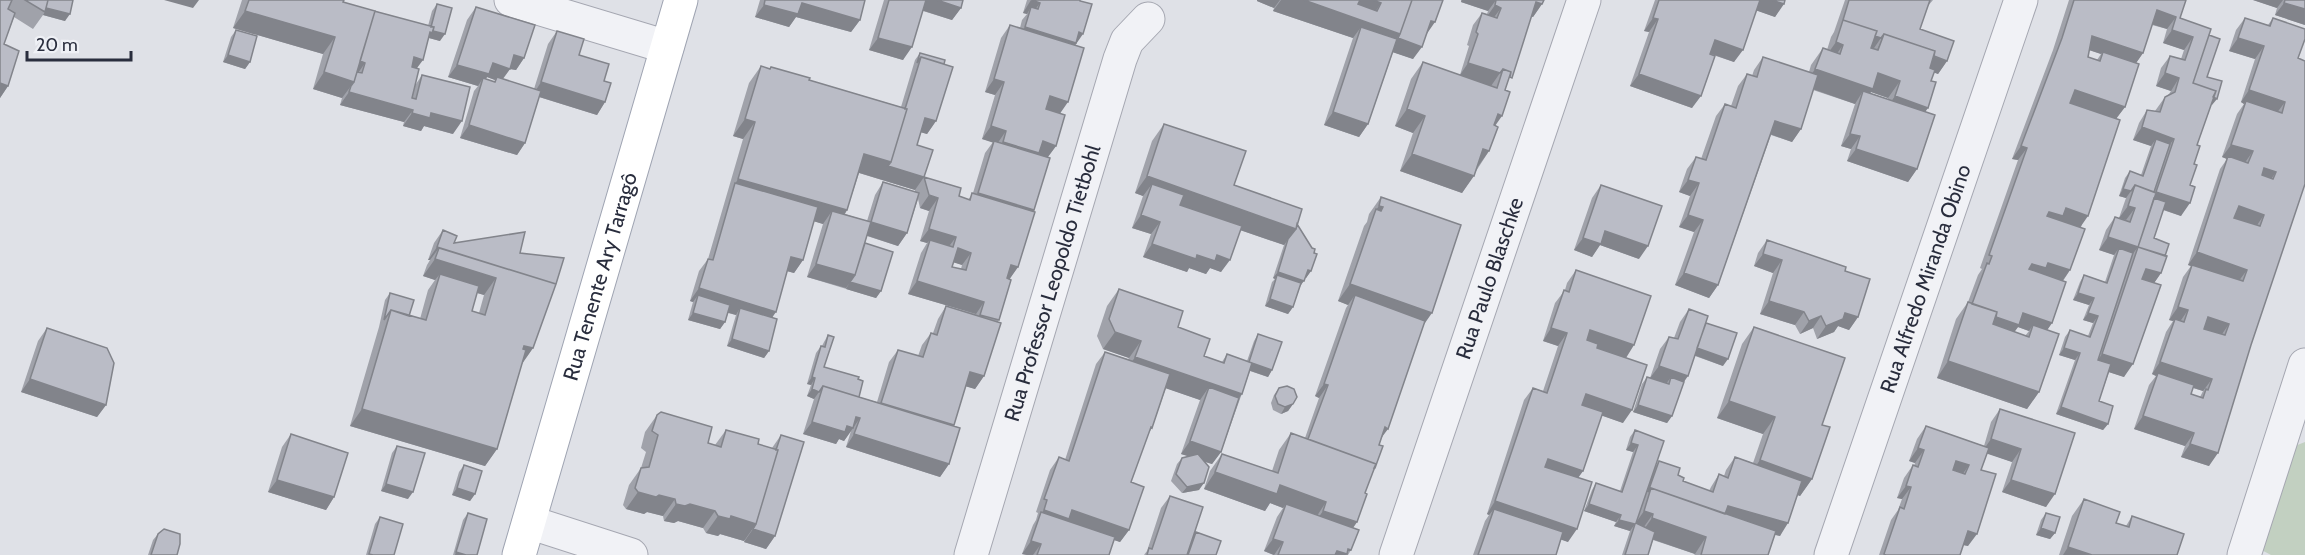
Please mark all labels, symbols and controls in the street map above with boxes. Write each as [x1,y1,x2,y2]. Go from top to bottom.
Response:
scale bar [27,24,130,62]
text: 20 m [36,34,78,56]
street label: Rua Professor Leopoldo Tietbohl [999,142,1106,424]
street label: Rua Alfredo Miranda Obino [1874,161,1976,396]
street label: Rua Tenente Ary Tarragô [558,170,642,383]
street label: Rua Paulo Blaschke [1450,194,1528,362]

